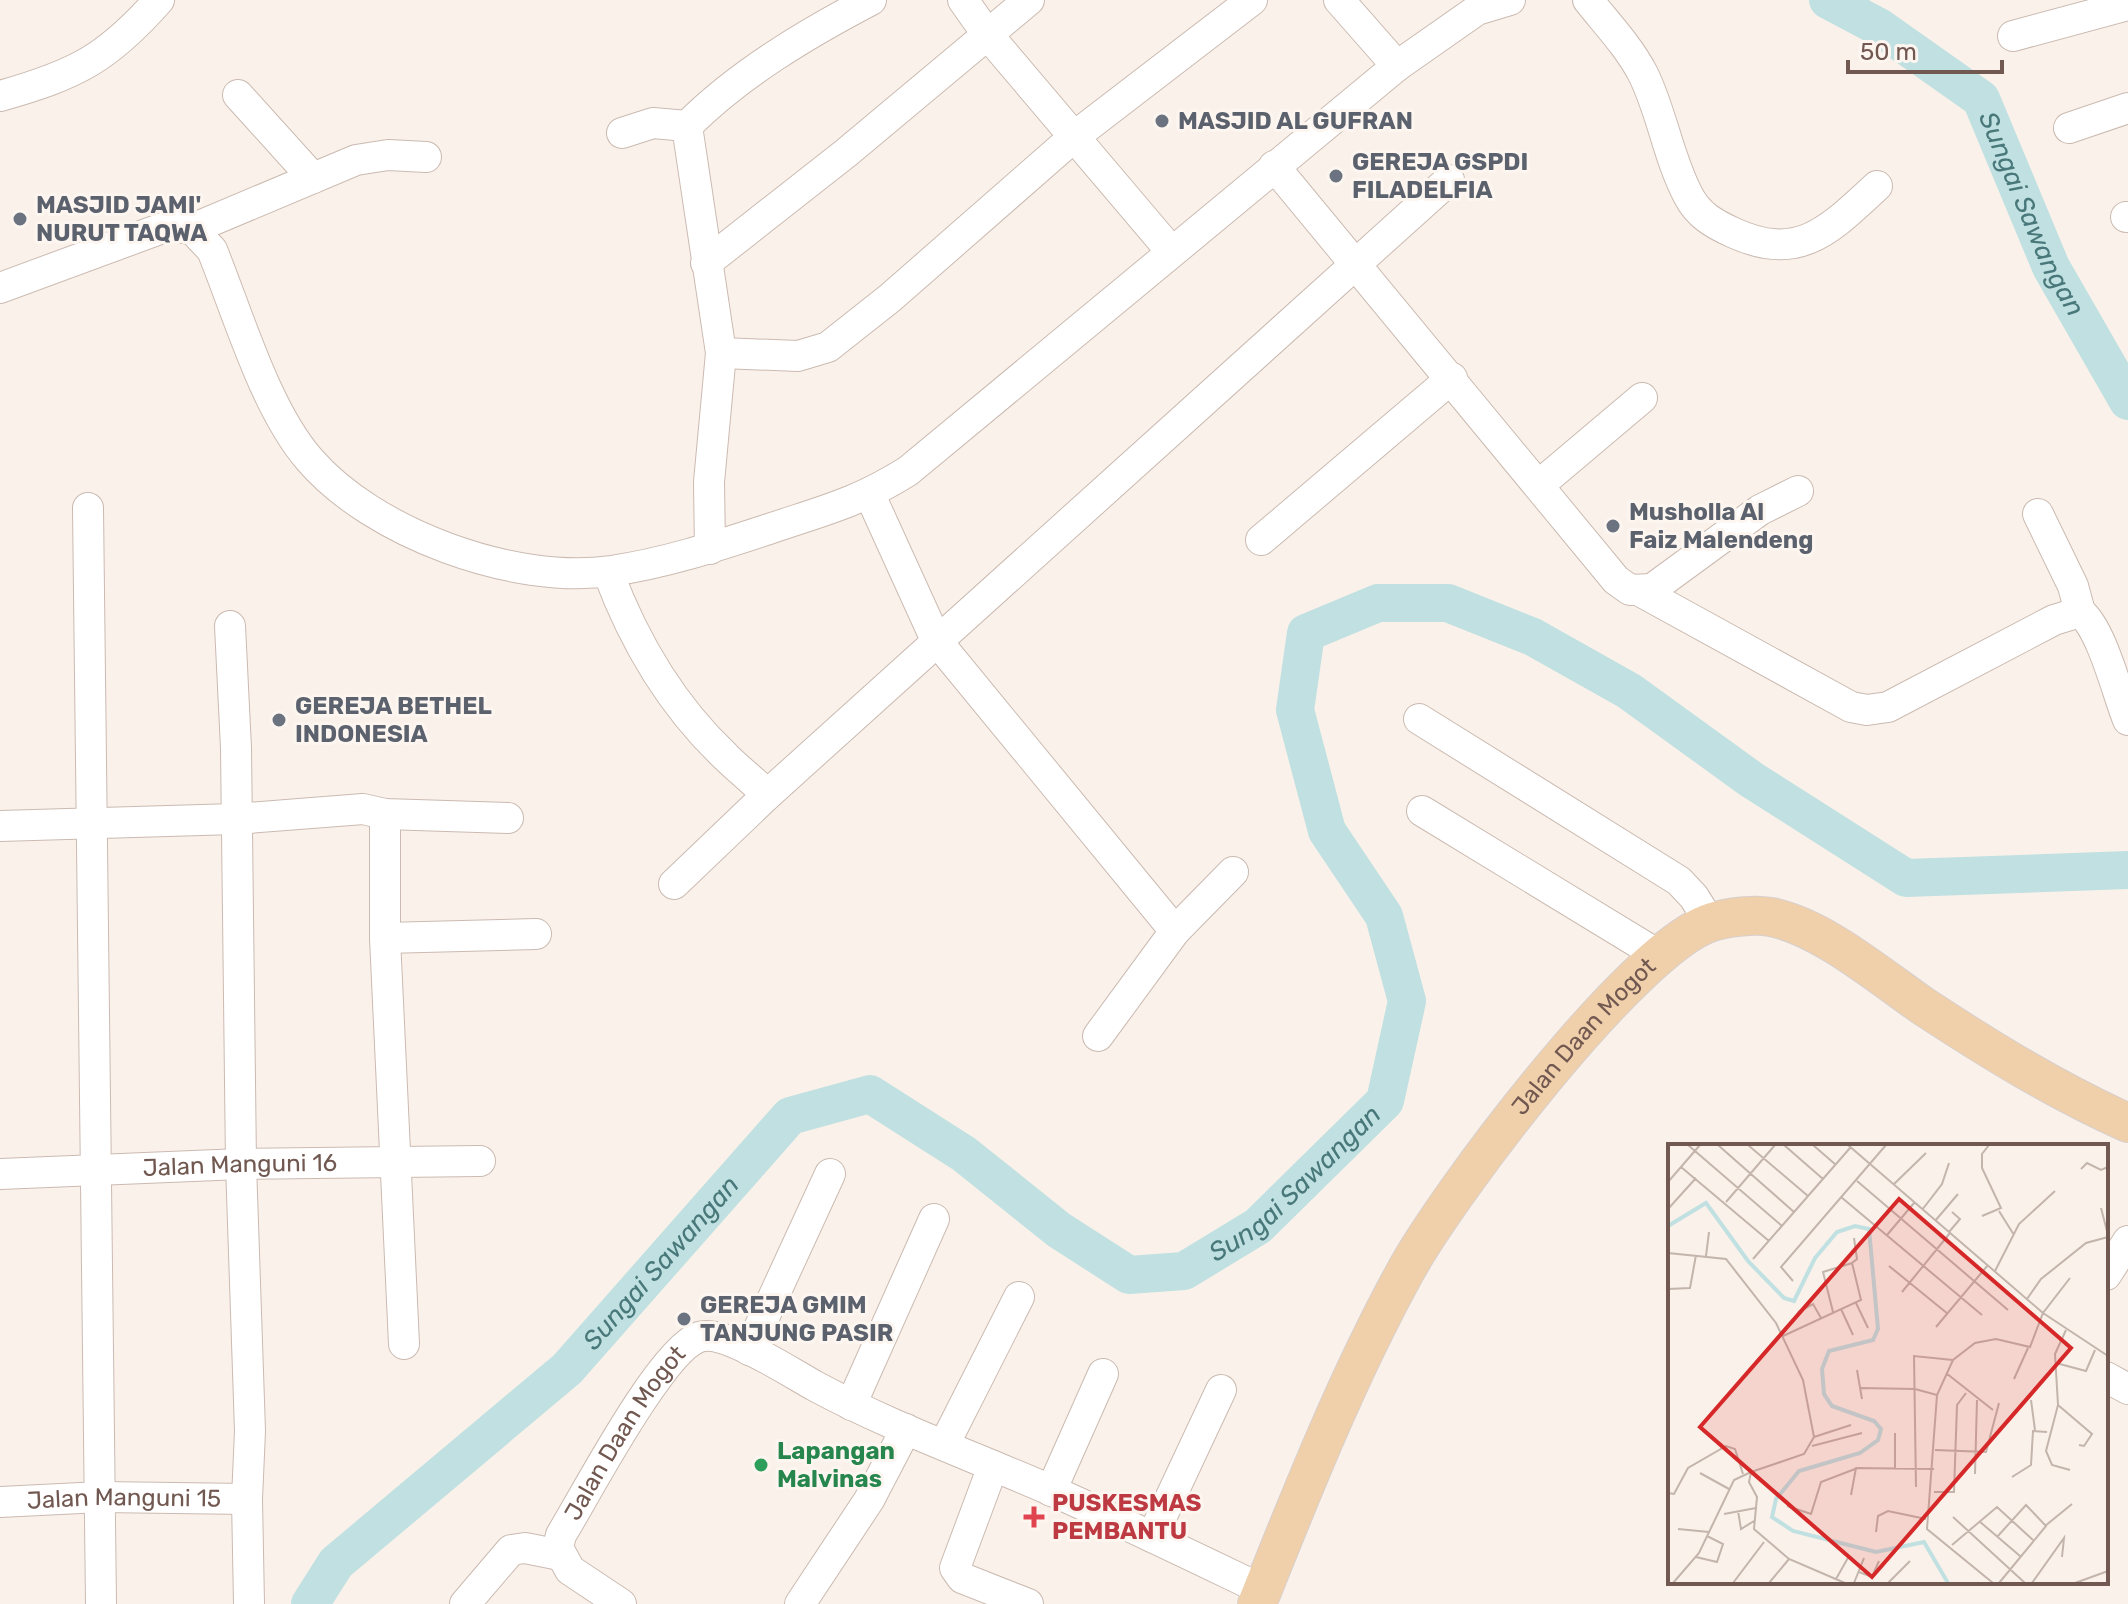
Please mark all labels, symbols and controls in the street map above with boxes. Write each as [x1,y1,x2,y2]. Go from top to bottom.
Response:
scale bar [1848,24,2002,74]
text: 50 m [1860,38,1917,66]
place label: MASJID AL GUFRAN [1178,107,1413,135]
water label: Sungai Sawangan [1972,107,2091,321]
marker: MASJID AL GUFRAN [1153,112,1171,130]
place label: GEREJA GSPDI FILADELFIA [1352,148,1528,204]
marker: GEREJA GSPDI FILADELFIA [1327,167,1345,185]
place label: MASJID JAMI' NURUT TAQWA [36,191,207,247]
marker: MASJID JAMI' NURUT TAQWA [11,210,29,228]
place label: Musholla Al Faiz Malendeng [1629,498,1813,554]
marker: Musholla Al Faiz Malendeng [1604,517,1622,535]
place label: GEREJA BETHEL INDONESIA [295,692,492,748]
marker: GEREJA BETHEL INDONESIA [270,711,288,729]
street label: Jalan Daan Mogot [1506,952,1661,1121]
water label: Sungai Sawangan [1203,1099,1387,1268]
inset map [1668,1144,2108,1584]
street label: Jalan Manguni 16 [142,1149,337,1182]
water label: Sungai Sawangan [576,1170,745,1356]
place label: GEREJA GMIM TANJUNG PASIR [700,1291,893,1347]
marker: GEREJA GMIM TANJUNG PASIR [675,1310,693,1328]
street label: Jalan Daan Mogot [559,1340,691,1525]
place label: Lapangan Malvinas [777,1437,895,1493]
marker: Lapangan Malvinas [752,1456,770,1474]
street label: Jalan Manguni 15 [26,1483,221,1515]
place label: PUSKESMAS PEMBANTU [1052,1489,1201,1545]
marker: PUSKESMAS PEMBANTU [1023,1506,1045,1528]

